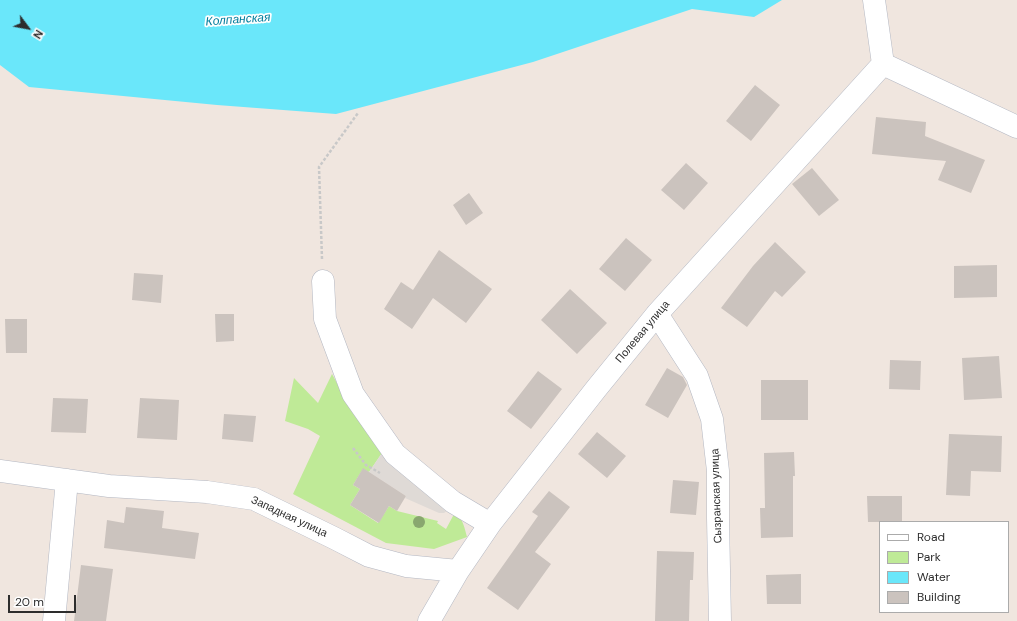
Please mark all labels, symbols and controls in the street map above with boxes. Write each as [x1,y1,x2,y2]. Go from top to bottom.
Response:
north arrow [8,8,48,48]
water label: Колпанская [205,11,271,29]
text: N [30,27,46,41]
street label: Полевая улица [613,298,673,366]
street label: Сызранская улица [709,448,725,544]
street label: Западная улица [249,494,329,540]
legend [879,521,1009,613]
text: Road [917,529,945,545]
text: Park [917,549,941,565]
text: Water [917,569,950,585]
scale bar [10,587,78,613]
text: Building [917,589,961,605]
text: 20 m [15,594,44,610]

